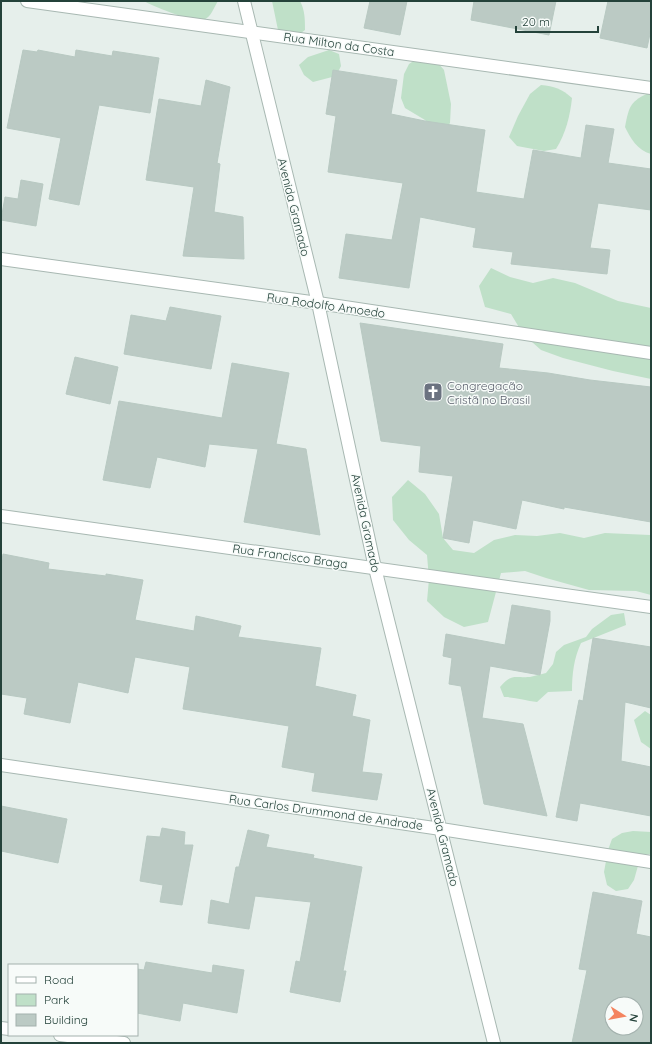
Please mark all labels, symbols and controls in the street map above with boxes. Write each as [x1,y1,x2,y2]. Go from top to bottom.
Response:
scale bar [516,8,598,34]
text: 20 m [522,14,550,29]
street label: Rua Milton da Costa [283,29,395,59]
street label: Avenida Gramado [275,156,313,258]
street label: Rua Rodolfo Amoedo [266,289,386,321]
place label: Congregação Cristã no Brasil [447,378,530,407]
church icon: Congregação Cristã no Brasil [422,381,444,403]
street label: Avenida Gramado [348,472,384,574]
street label: Rua Francisco Braga [231,540,349,572]
street label: Avenida Gramado [424,786,462,888]
street label: Rua Carlos Drummond de Andrade [228,791,424,833]
legend [8,964,138,1036]
text: Road [44,972,74,987]
text: Park [44,992,69,1007]
north arrow [604,996,644,1036]
text: Building [44,1012,88,1027]
text: N [626,1013,641,1023]

